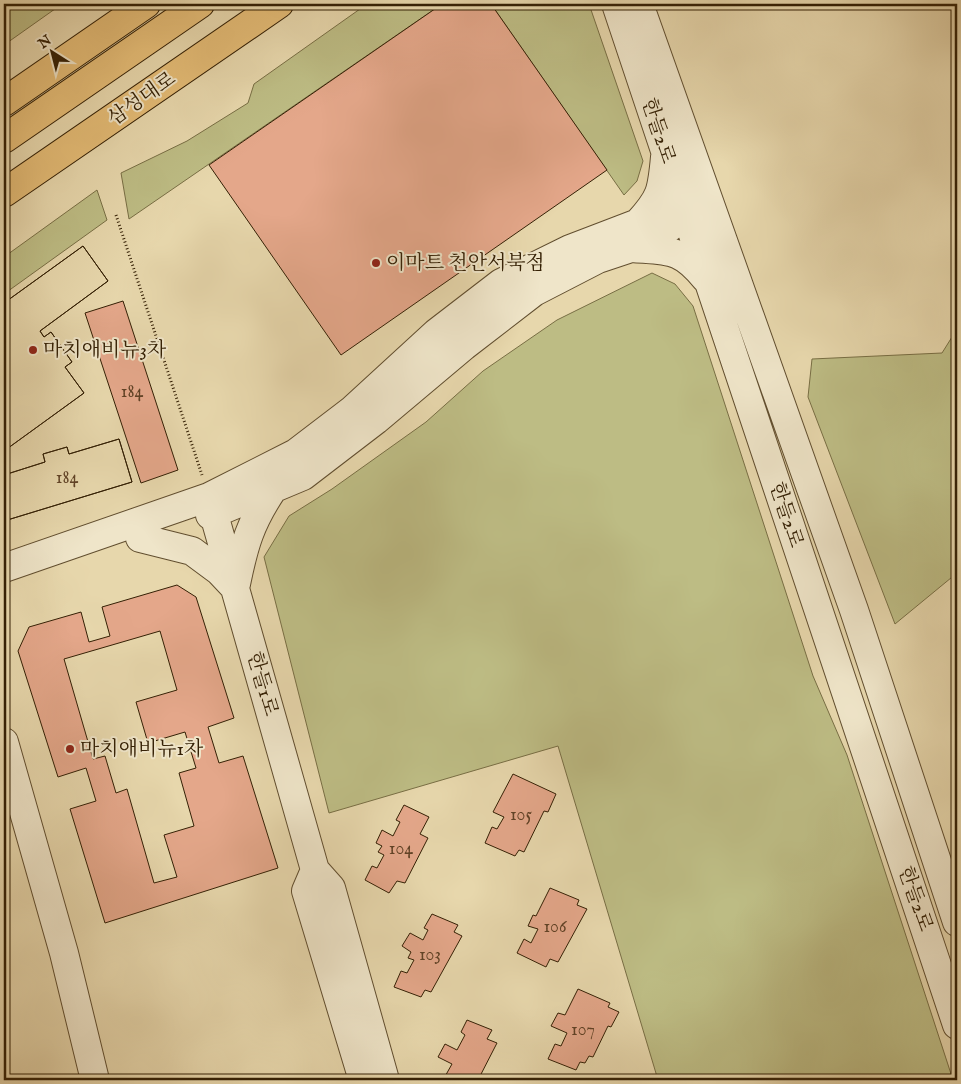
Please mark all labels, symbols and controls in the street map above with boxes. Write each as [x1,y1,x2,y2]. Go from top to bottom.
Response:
north arrow [28,28,78,78]
text: N [34,31,55,54]
street label: 삼성대로 [103,67,181,131]
street label: 한들2로 [636,95,680,167]
place label: 이마트 천안서북점 [386,251,545,276]
marker: 이마트 천안서북점 [370,257,382,269]
place label: 마치애비뉴3차 [43,338,167,363]
marker: 마치애비뉴3차 [27,344,39,356]
house number: 184 [121,381,143,404]
house number: 184 [56,467,78,490]
street label: 한들2로 [764,479,808,551]
street label: 한들1로 [241,649,283,719]
place label: 마치애비뉴1차 [80,737,204,762]
marker: 마치애비뉴1차 [64,743,76,755]
house number: 105 [510,804,532,827]
house number: 104 [389,838,413,861]
street label: 한들2로 [892,863,938,935]
house number: 106 [543,916,567,939]
house number: 103 [419,944,441,967]
house number: 107 [571,1019,595,1042]

